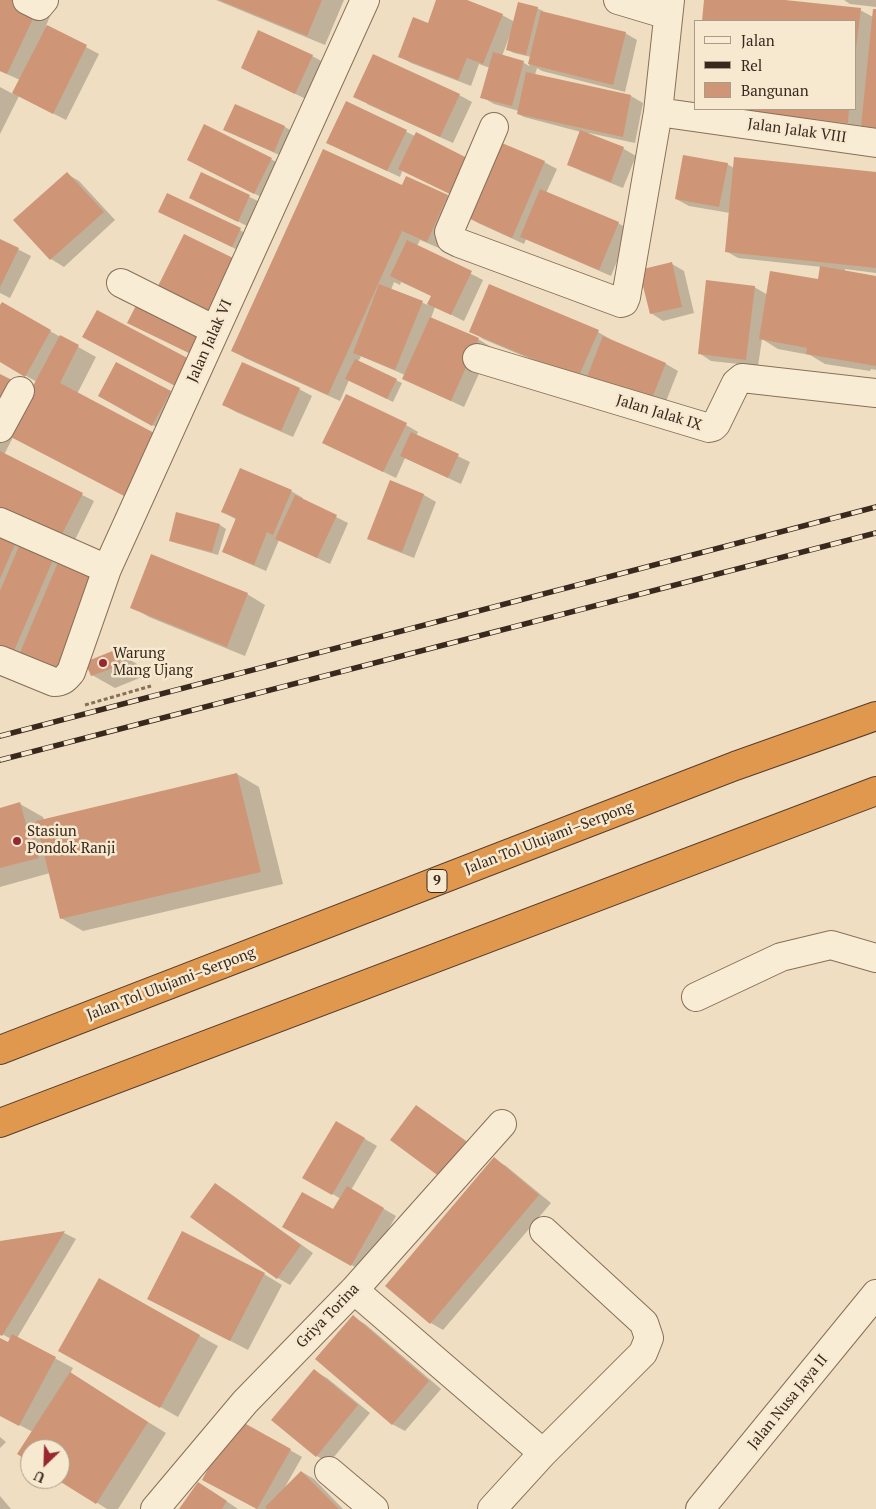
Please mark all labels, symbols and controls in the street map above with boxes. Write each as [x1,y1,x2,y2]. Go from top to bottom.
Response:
legend [694,20,856,110]
text: Jalan [741,30,775,50]
text: Rel [741,55,762,75]
text: Bangunan [741,80,809,100]
street label: Jalan Jalak VIII [746,115,848,147]
street label: Jalan Jalak VI [184,297,236,385]
street label: Jalan Jalak IX [614,391,704,435]
place label: Warung Mang Ujang [113,645,193,680]
marker: Warung Mang Ujang [97,657,109,669]
street label: Jalan Tol Ulujami–Serpong [462,798,636,878]
place label: Stasiun Pondok Ranji [27,823,116,858]
marker: Stasiun Pondok Ranji [11,835,23,847]
road number: 9 [427,869,447,892]
street label: Jalan Tol Ulujami–Serpong [84,944,258,1024]
street label: Griya Torina [293,1280,363,1352]
street label: Jalan Nusa Jaya II [744,1351,832,1453]
north arrow [20,1439,70,1489]
text: U [31,1467,48,1488]

